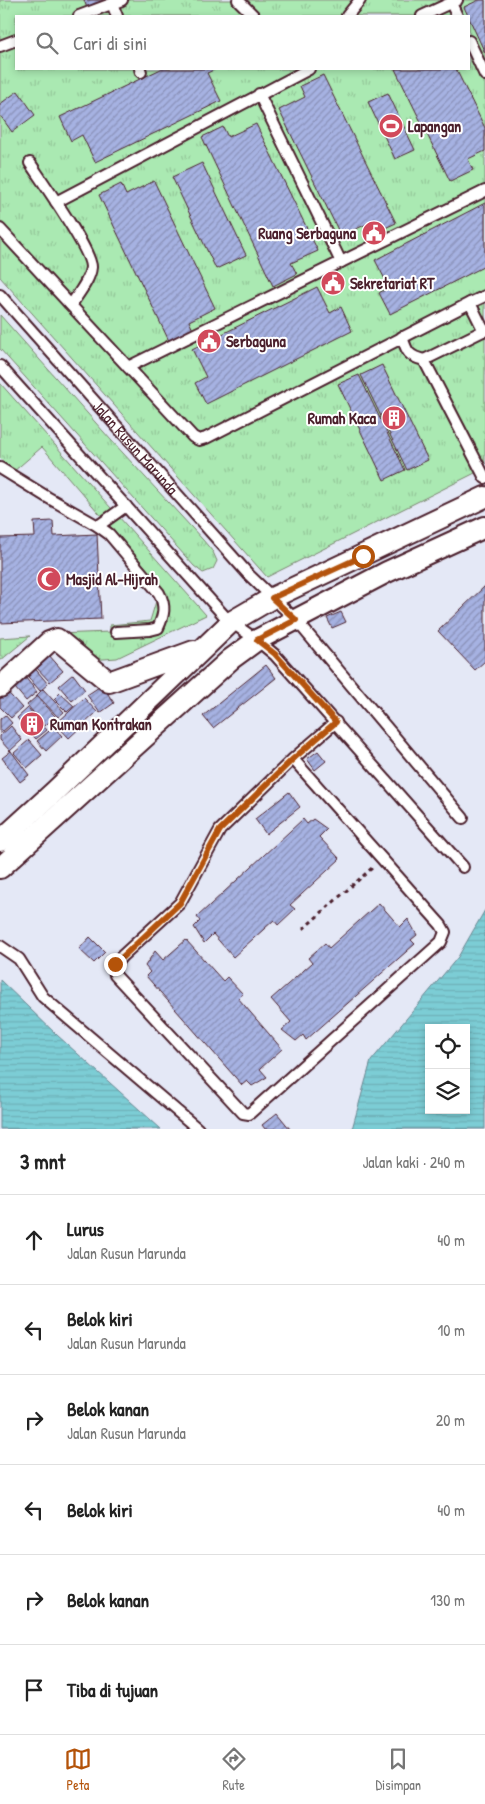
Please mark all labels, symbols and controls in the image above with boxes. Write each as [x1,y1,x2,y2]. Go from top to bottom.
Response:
search box [15,15,470,70]
icon: search [33,29,61,57]
text: Cari di sini [73,30,147,56]
sports icon: Lapangan [378,113,404,139]
place label: Lapangan [408,115,461,138]
public building icon: Ruang Serbaguna [361,220,387,246]
place label: Ruang Serbaguna [258,222,357,245]
public building icon: Sekretariat RT [320,270,346,296]
place label: Sekretariat RT [350,272,435,294]
public building icon: Serbaguna [196,328,222,354]
place label: Serbaguna [226,330,286,353]
street label: Jalan Rusun Marunda [88,396,183,499]
building icon: Rumah Kaca [381,405,407,431]
place label: Rumah Kaca [308,407,377,429]
route start [352,545,375,568]
mosque icon: Masjid Al-Hijrah [36,566,62,592]
place label: Masjid Al-Hijrah [66,568,158,590]
building icon: Ruman Kontrakan [19,711,45,737]
place label: Ruman Kontrakan [50,713,152,735]
route end [104,953,127,976]
map controls [425,1024,470,1114]
button: locate [425,1024,470,1069]
button: layers [425,1069,470,1114]
text: 3 mnt [20,1147,65,1176]
text: Jalan kaki · 240 m [362,1151,465,1173]
text: Lurus [67,1216,104,1242]
icon: ahead [20,1226,48,1254]
text: 40 m [437,1229,465,1251]
text: Jalan Rusun Marunda [67,1242,186,1264]
text: Belok kiri [67,1306,133,1332]
icon: left [20,1316,48,1344]
text: 10 m [437,1319,465,1341]
text: Jalan Rusun Marunda [67,1332,186,1354]
text: Belok kanan [67,1396,149,1422]
icon: right [20,1406,48,1434]
text: 20 m [436,1409,465,1431]
text: Jalan Rusun Marunda [67,1422,186,1444]
icon: left [20,1496,48,1524]
text: Belok kiri [67,1497,133,1523]
text: 40 m [437,1499,465,1521]
icon: right [20,1586,48,1614]
text: Belok kanan [67,1587,149,1613]
text: 130 m [430,1589,465,1611]
icon: arrive [20,1676,48,1704]
text: Tiba di tujuan [67,1677,158,1703]
tab: Peta [64,1745,92,1794]
tab: Rute [220,1745,248,1794]
tab: Disimpan [375,1745,421,1794]

